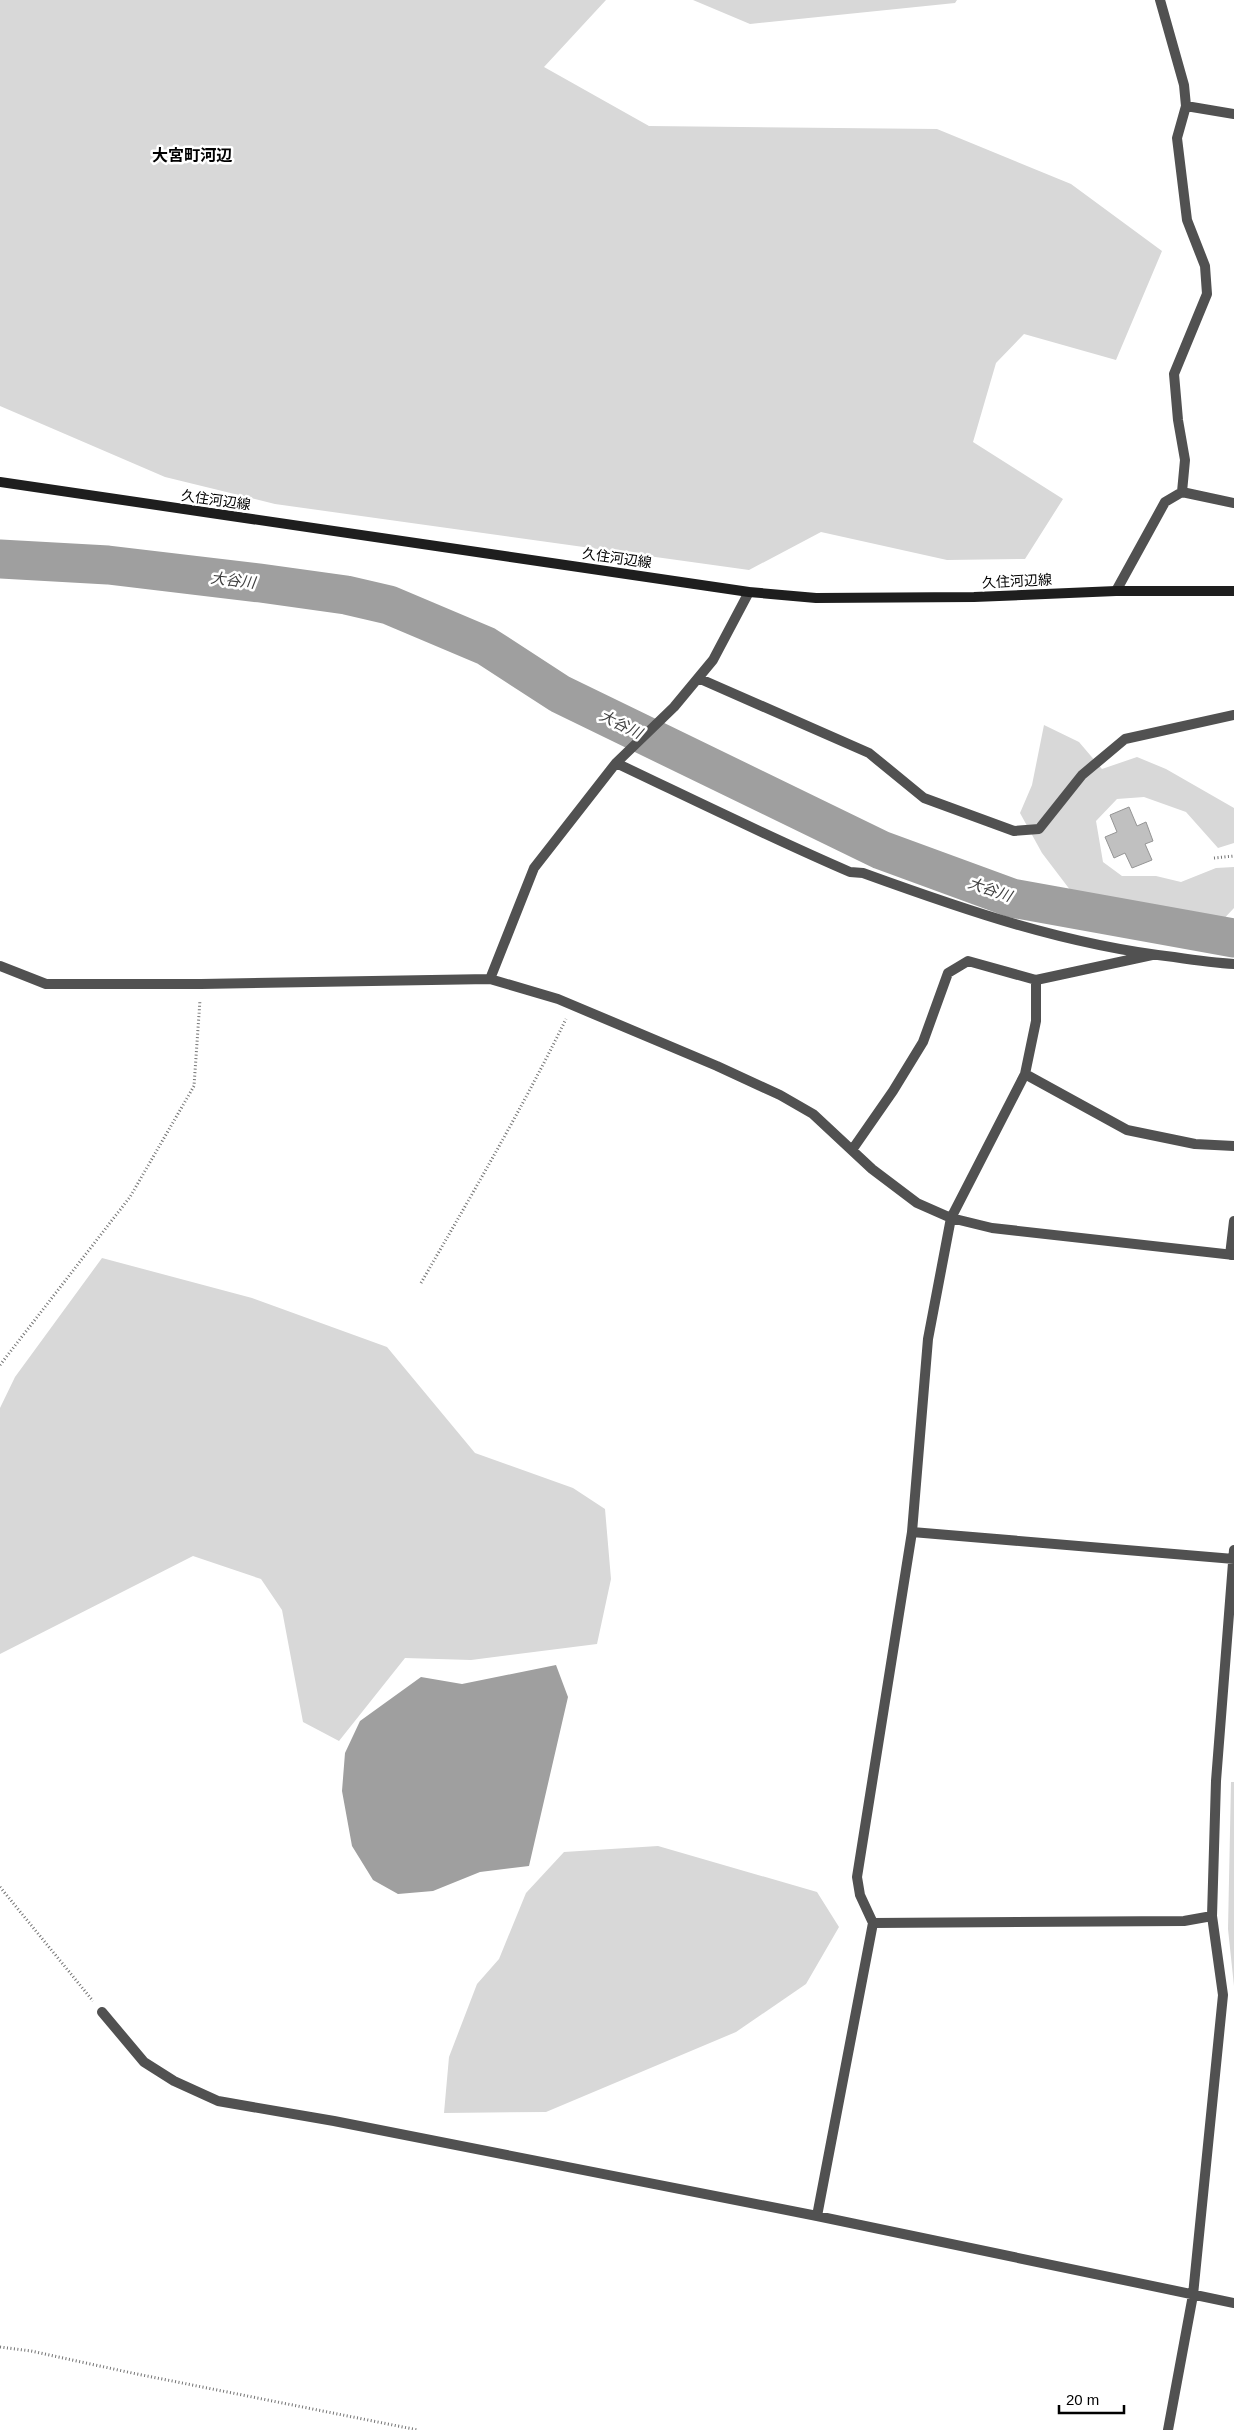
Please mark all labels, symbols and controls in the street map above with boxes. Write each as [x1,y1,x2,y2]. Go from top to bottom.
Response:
district label: 大宮町河辺 [152,147,233,164]
street label: 久住河辺線 [180,487,252,513]
street label: 久住河辺線 [581,545,653,571]
water label: 大谷川 [210,569,258,591]
street label: 久住河辺線 [982,571,1052,591]
water label: 大谷川 [597,706,647,742]
water label: 大谷川 [966,874,1016,905]
scale bar [1059,2382,1124,2414]
text: 20 m [1066,2391,1099,2408]

